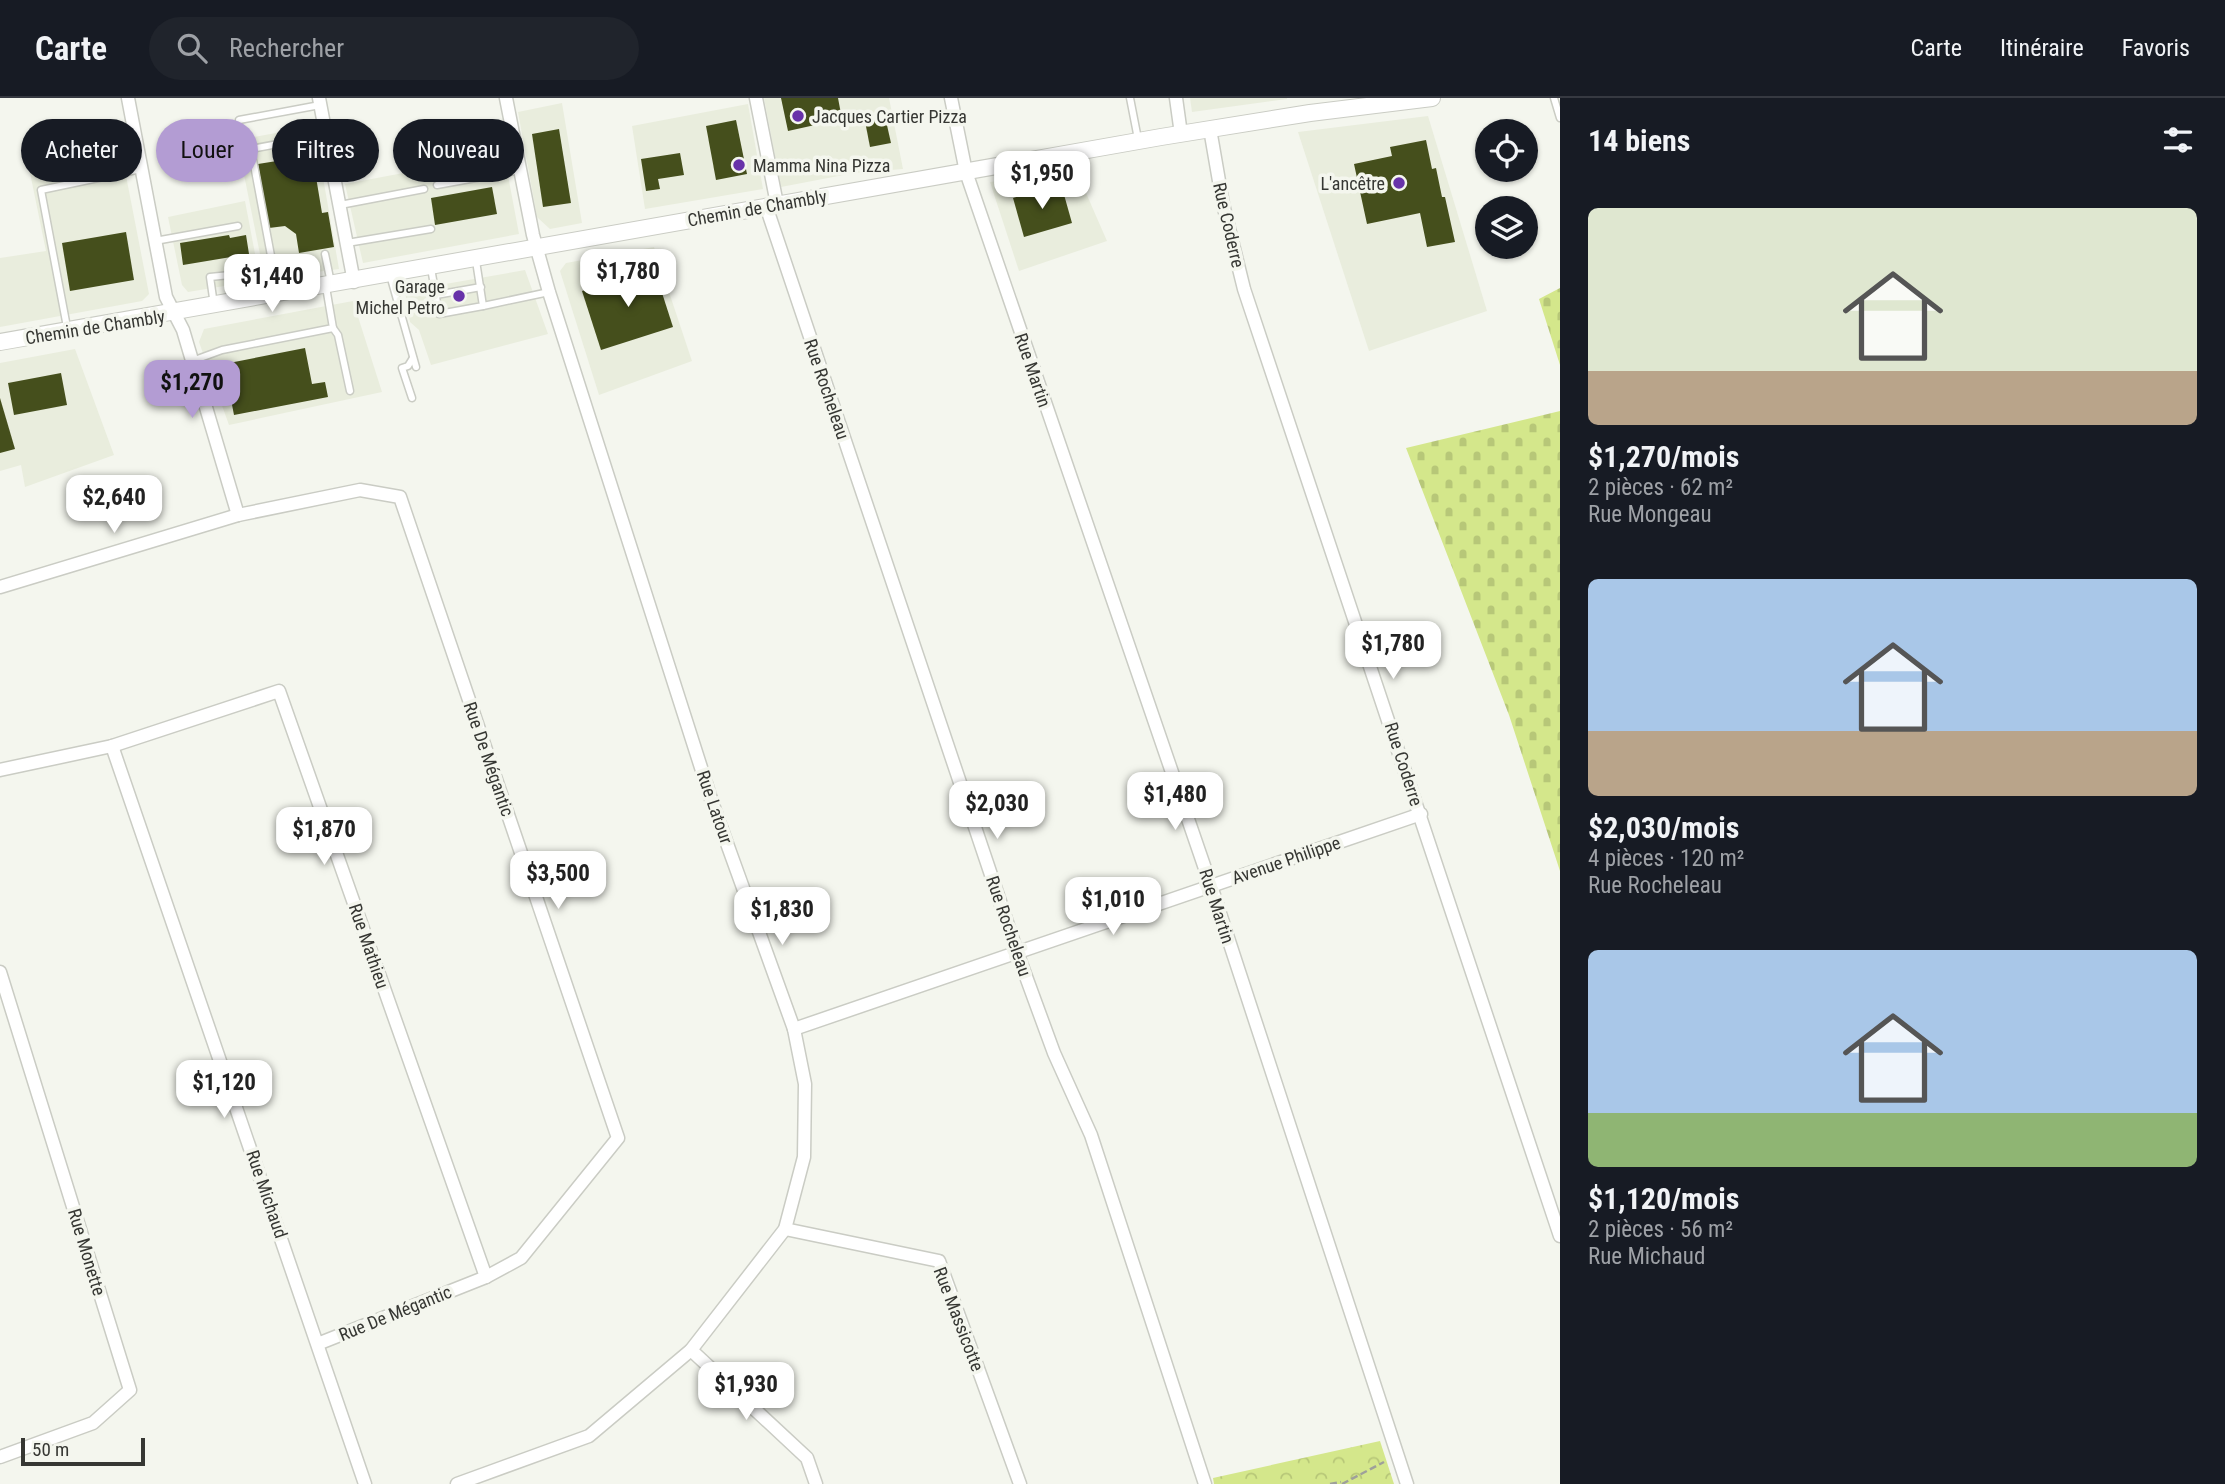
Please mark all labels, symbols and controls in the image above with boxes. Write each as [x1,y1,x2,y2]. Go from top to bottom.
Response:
search box [149,17,639,80]
text: Carte [35,29,107,68]
icon: search [173,29,211,67]
text: Rechercher [229,33,344,63]
text: Carte [1911,34,1962,62]
text: Itinéraire [2000,34,2084,62]
text: Favoris [2122,34,2190,62]
place label: Jacques Cartier Pizza [812,106,967,127]
marker: Jacques Cartier Pizza [790,108,806,124]
chip: Acheter [21,119,142,182]
chip: Louer [156,119,258,182]
chip: Filtres [272,119,379,182]
chip: Nouveau [393,119,524,182]
map controls [1475,119,1538,259]
button: locate [1475,119,1538,182]
icon: filters [2159,121,2197,159]
text: 14 biens [1588,123,1690,158]
pin: $1,950 [985,152,1099,211]
place label: Mamma Nina Pizza [753,155,890,176]
marker: Mamma Nina Pizza [731,157,747,173]
text: $1,950 [1010,160,1074,187]
place label: L'ancêtre [1321,173,1385,194]
marker: L'ancêtre [1391,175,1407,191]
street label: Rue Coderre [1209,180,1249,270]
street label: Chemin de Chambly [686,185,829,231]
button: layers [1475,196,1538,259]
pin: $1,780 [571,250,685,309]
icon: home [1830,253,1956,379]
pin: $1,440 [215,254,329,314]
text: $1,780 [596,258,660,285]
text: $1,440 [240,263,304,290]
place label: Garage Michel Petro [356,276,445,318]
marker: Garage Michel Petro [451,288,467,304]
street label: Chemin de Chambly [24,306,167,348]
street label: Rue Martin [1011,330,1055,410]
street label: Rue Rocheleau [800,336,854,442]
pin: $1,270 [135,360,249,420]
text: $1,270 [160,369,224,396]
text: $1,270/mois [1588,439,1739,474]
text: 2 pièces · 62 m² [1588,474,1733,501]
pin: $2,640 [57,476,171,535]
text: $2,640 [82,484,146,511]
text: Rue Mongeau [1588,501,1712,528]
pin: $1,780 [1336,622,1450,681]
icon: home [1830,624,1956,750]
text: $1,780 [1361,630,1425,657]
street label: Rue De Mégantic [460,699,518,819]
street label: Rue Coderre [1381,720,1427,808]
street label: Rue Latour [693,767,738,847]
pin: $1,480 [1118,772,1232,832]
text: $1,480 [1143,781,1207,808]
pin: $2,030 [940,782,1054,841]
text: $2,030 [965,790,1029,817]
pin: $1,870 [267,808,381,867]
text: $2,030/mois [1588,810,1739,845]
text: $1,870 [292,816,356,843]
street label: Avenue Philippe [1229,832,1343,888]
text: 4 pièces · 120 m² [1588,845,1744,872]
pin: $3,500 [501,852,615,911]
text: $3,500 [526,860,590,887]
street label: Rue Martin [1195,866,1239,946]
text: Rue Rocheleau [1588,872,1722,899]
street label: Rue Rocheleau [982,873,1036,979]
pin: $1,010 [1056,878,1170,937]
text: $1,010 [1081,886,1145,913]
pin: $1,830 [725,888,839,947]
text: $1,830 [750,896,814,923]
street label: Rue Mathieu [345,901,393,991]
icon: home [1830,995,1956,1121]
pin: $1,120 [167,1060,281,1120]
text: $1,120 [192,1069,256,1096]
street label: Rue Michaud [242,1147,292,1241]
text: $1,120/mois [1588,1181,1739,1216]
street label: Rue Monette [64,1206,110,1298]
text: 2 pièces · 56 m² [1588,1216,1733,1243]
text: Rue Michaud [1588,1243,1705,1270]
street label: Rue Massicotte [929,1264,989,1374]
street label: Rue De Mégantic [336,1281,454,1345]
pin: $1,930 [689,1362,803,1422]
text: $1,930 [714,1371,778,1398]
scale bar [21,1435,145,1467]
text: 50 m [32,1438,69,1461]

